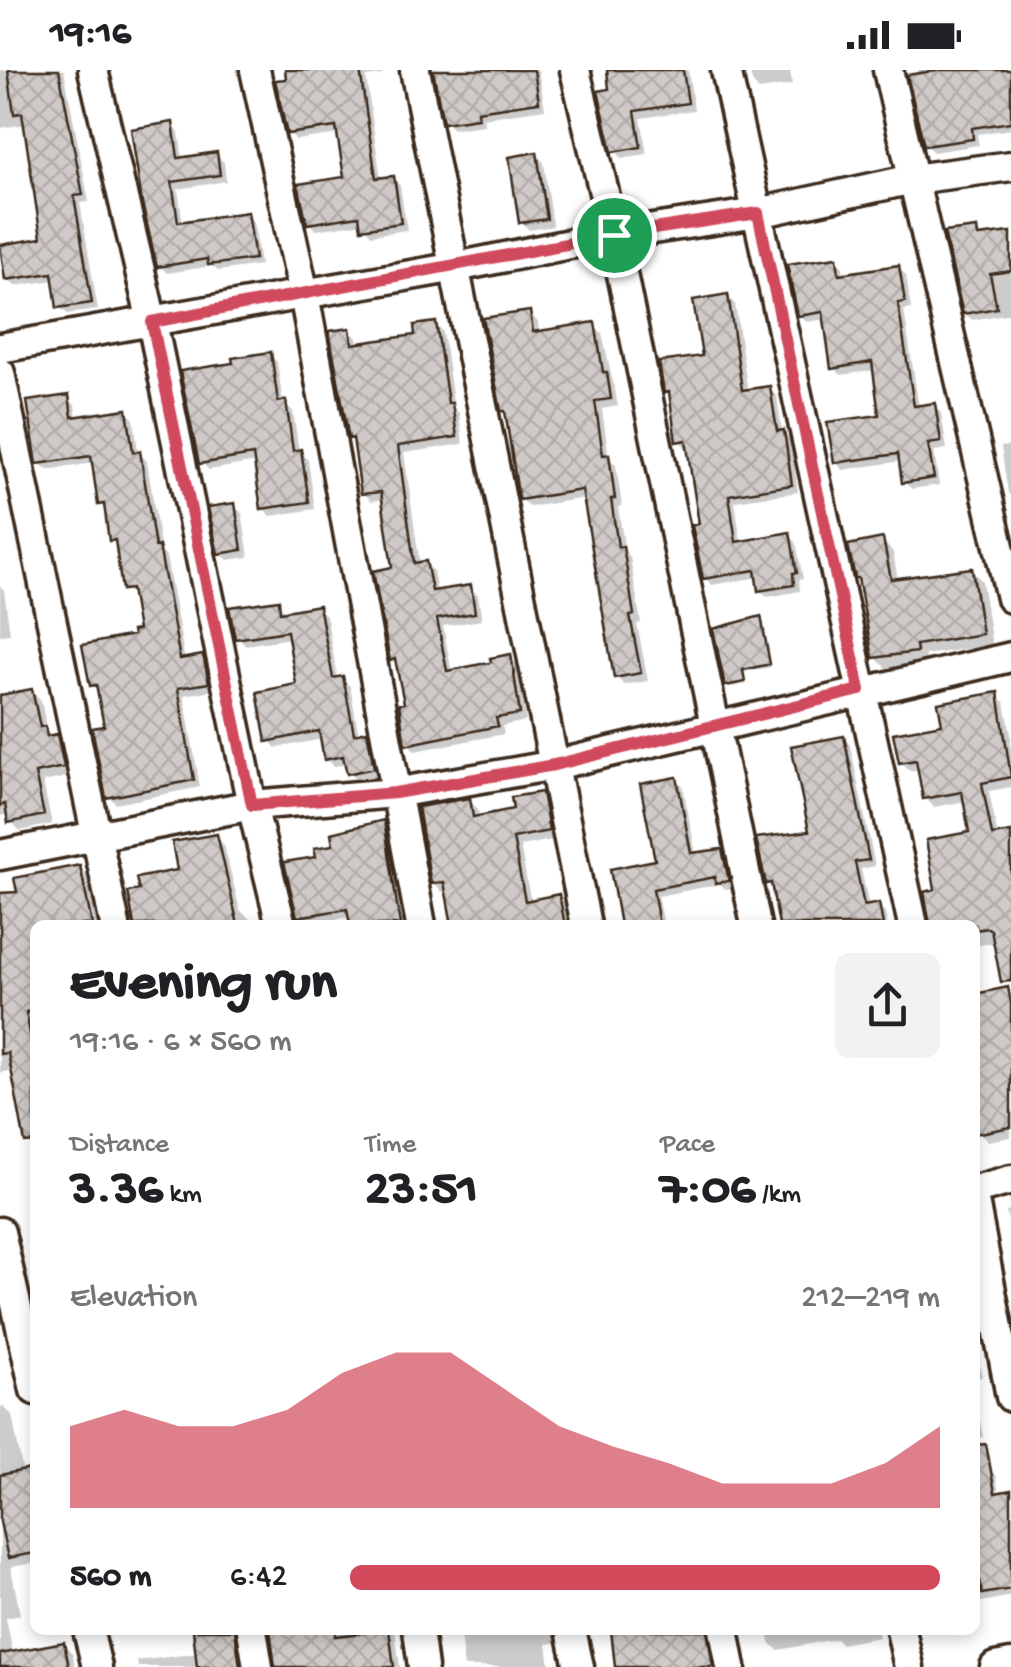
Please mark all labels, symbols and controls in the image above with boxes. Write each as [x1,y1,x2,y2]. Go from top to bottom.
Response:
text: 19:16 [50,13,131,57]
pin [572,193,657,278]
icon: arrive [587,208,642,263]
button: share [835,953,940,1058]
text: Evening run [70,954,337,1018]
text: 19:16 · 6 × 560 m [70,1024,292,1062]
text: Distance [70,1129,169,1162]
text: Time [365,1129,416,1162]
text: Pace [660,1129,715,1162]
text: 3.36 [70,1162,163,1221]
text: 23:51 [365,1162,478,1221]
text: 7:06 [660,1162,755,1221]
text: km [163,1179,202,1212]
text: /km [755,1179,801,1212]
text: Elevation [70,1280,197,1318]
text: 212–219 m [801,1280,940,1318]
text: 560 m [70,1559,152,1597]
text: 6:42 [230,1559,287,1597]

